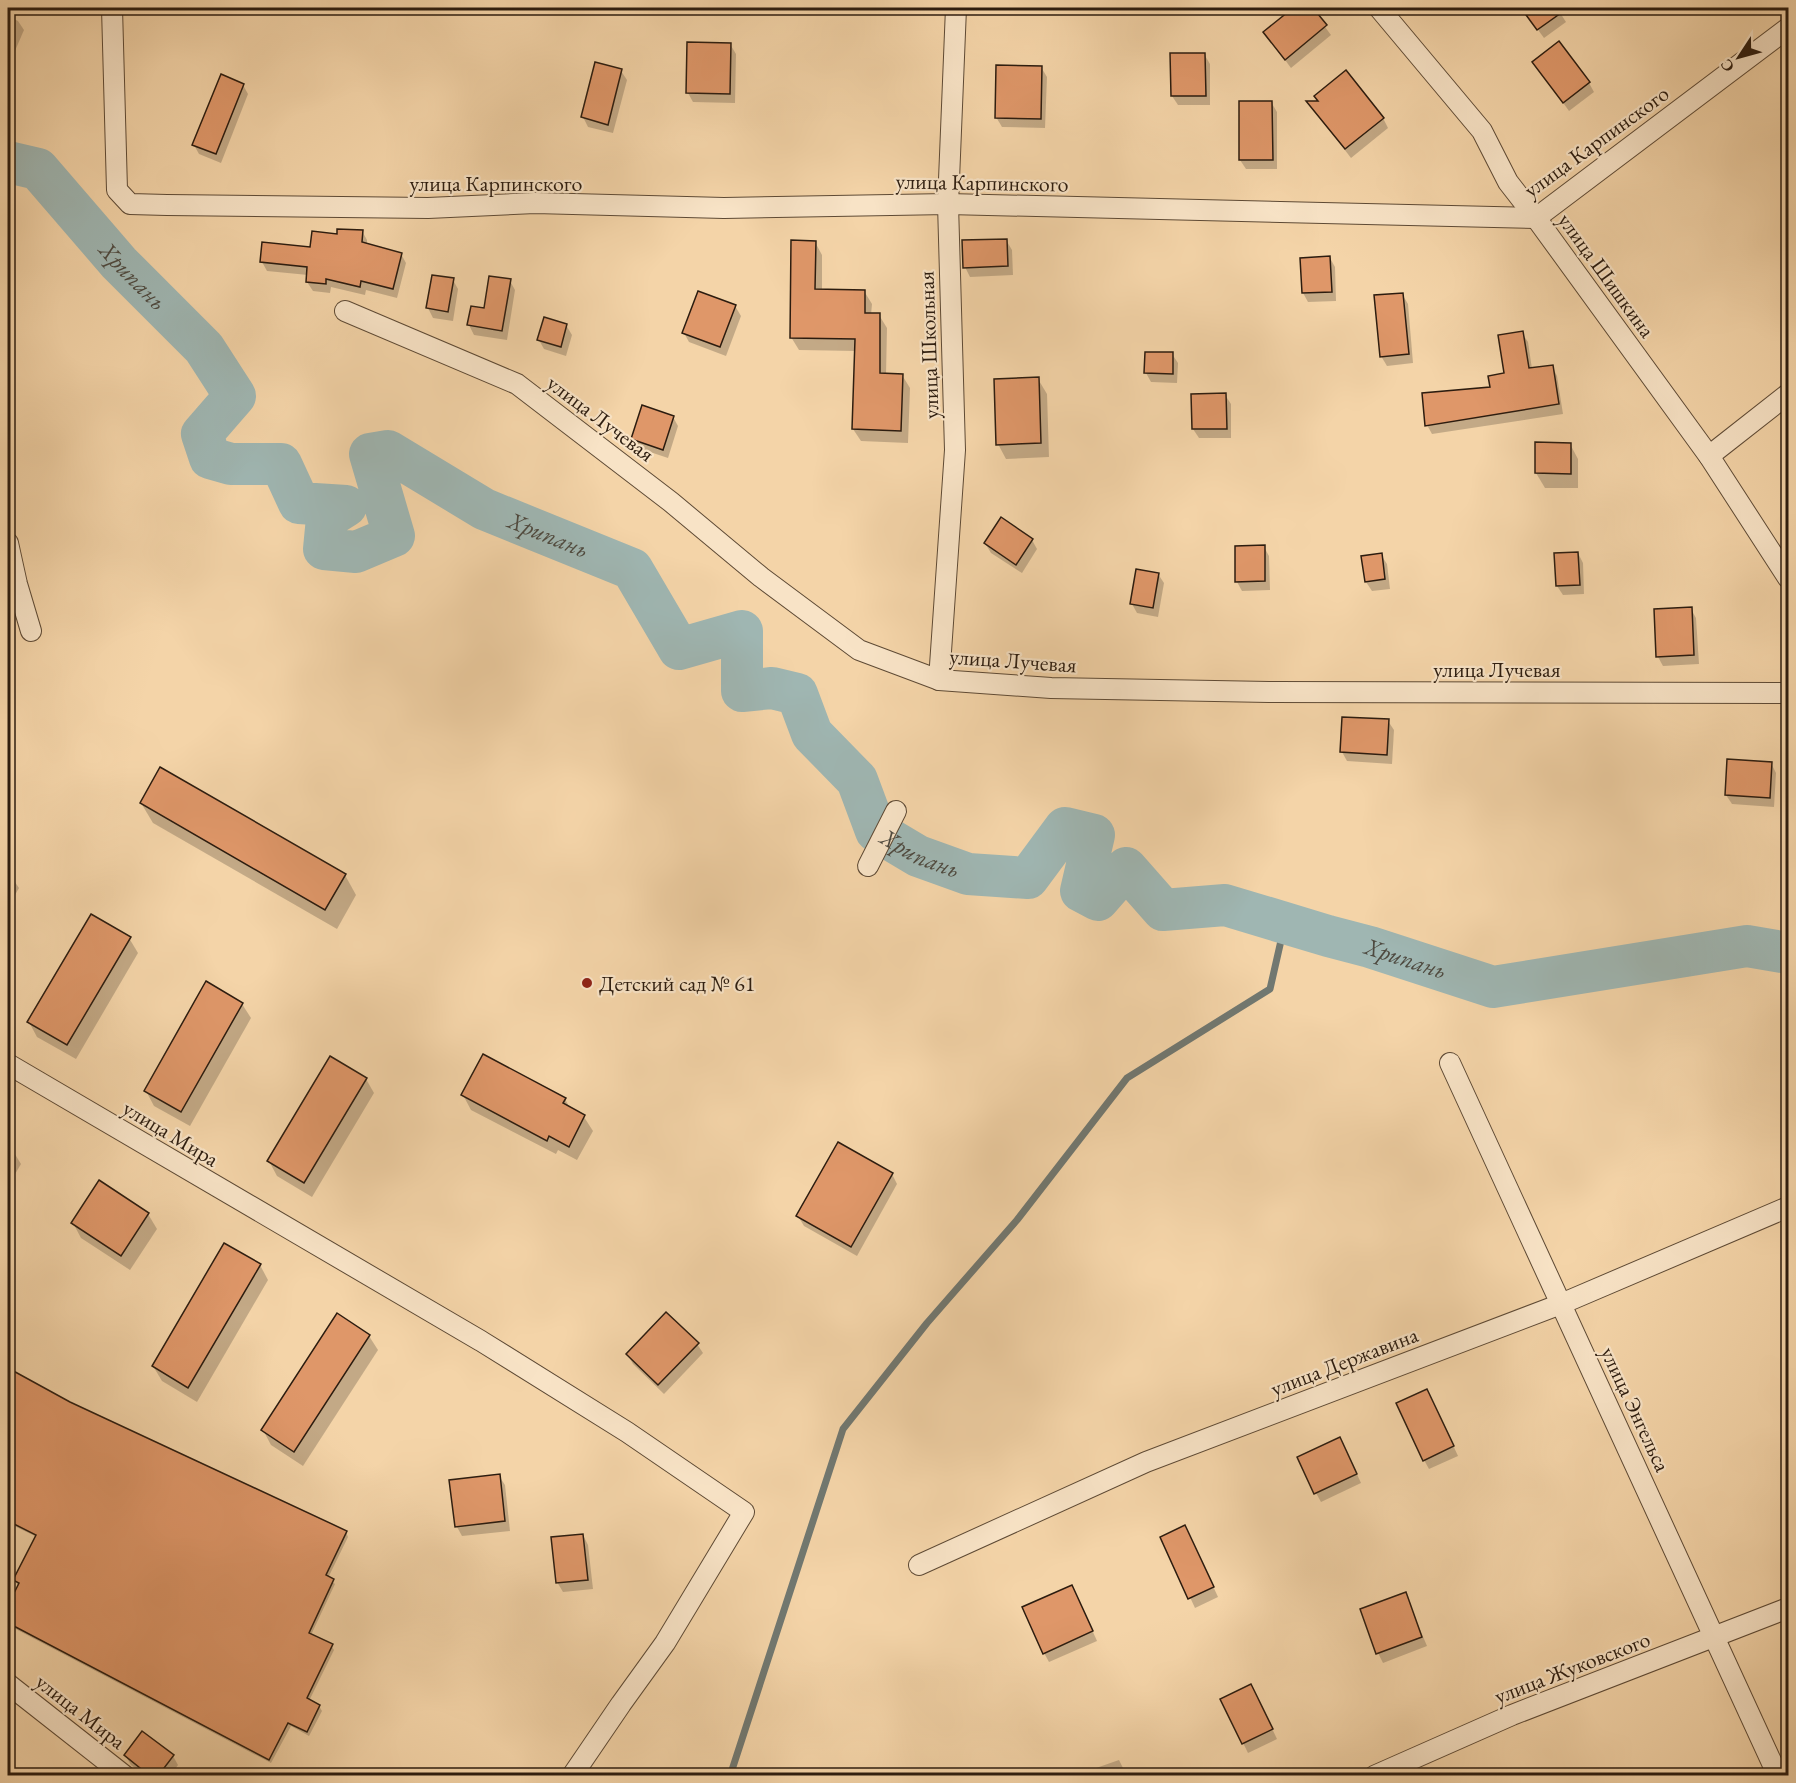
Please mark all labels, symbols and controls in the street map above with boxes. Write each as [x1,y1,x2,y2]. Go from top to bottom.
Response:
north arrow [1709,27,1769,87]
text: С [1715,55,1739,76]
street label: улица Карпинского [1518,79,1675,204]
street label: улица Карпинского [895,166,1069,199]
street label: улица Карпинского [410,169,583,198]
street label: улица Шишкина [1551,207,1662,344]
water label: Хрипань [91,234,173,317]
street label: улица Школьная [911,270,946,420]
street label: улица Лучевая [541,368,660,468]
water label: Хрипань [502,504,593,565]
street label: улица Лучевая [948,642,1078,679]
street label: улица Лучевая [1433,655,1561,684]
water label: Хрипань [874,820,964,885]
water label: Хрипань [1359,930,1450,986]
place label: Детский сад № 61 [599,969,755,998]
marker: Детский сад № 61 [580,976,594,990]
street label: улица Мира [117,1093,224,1174]
street label: улица Державина [1266,1320,1422,1403]
street label: улица Энгельса [1594,1342,1677,1477]
street label: улица Жуковского [1490,1624,1654,1711]
street label: улица Мира [30,1667,132,1756]

